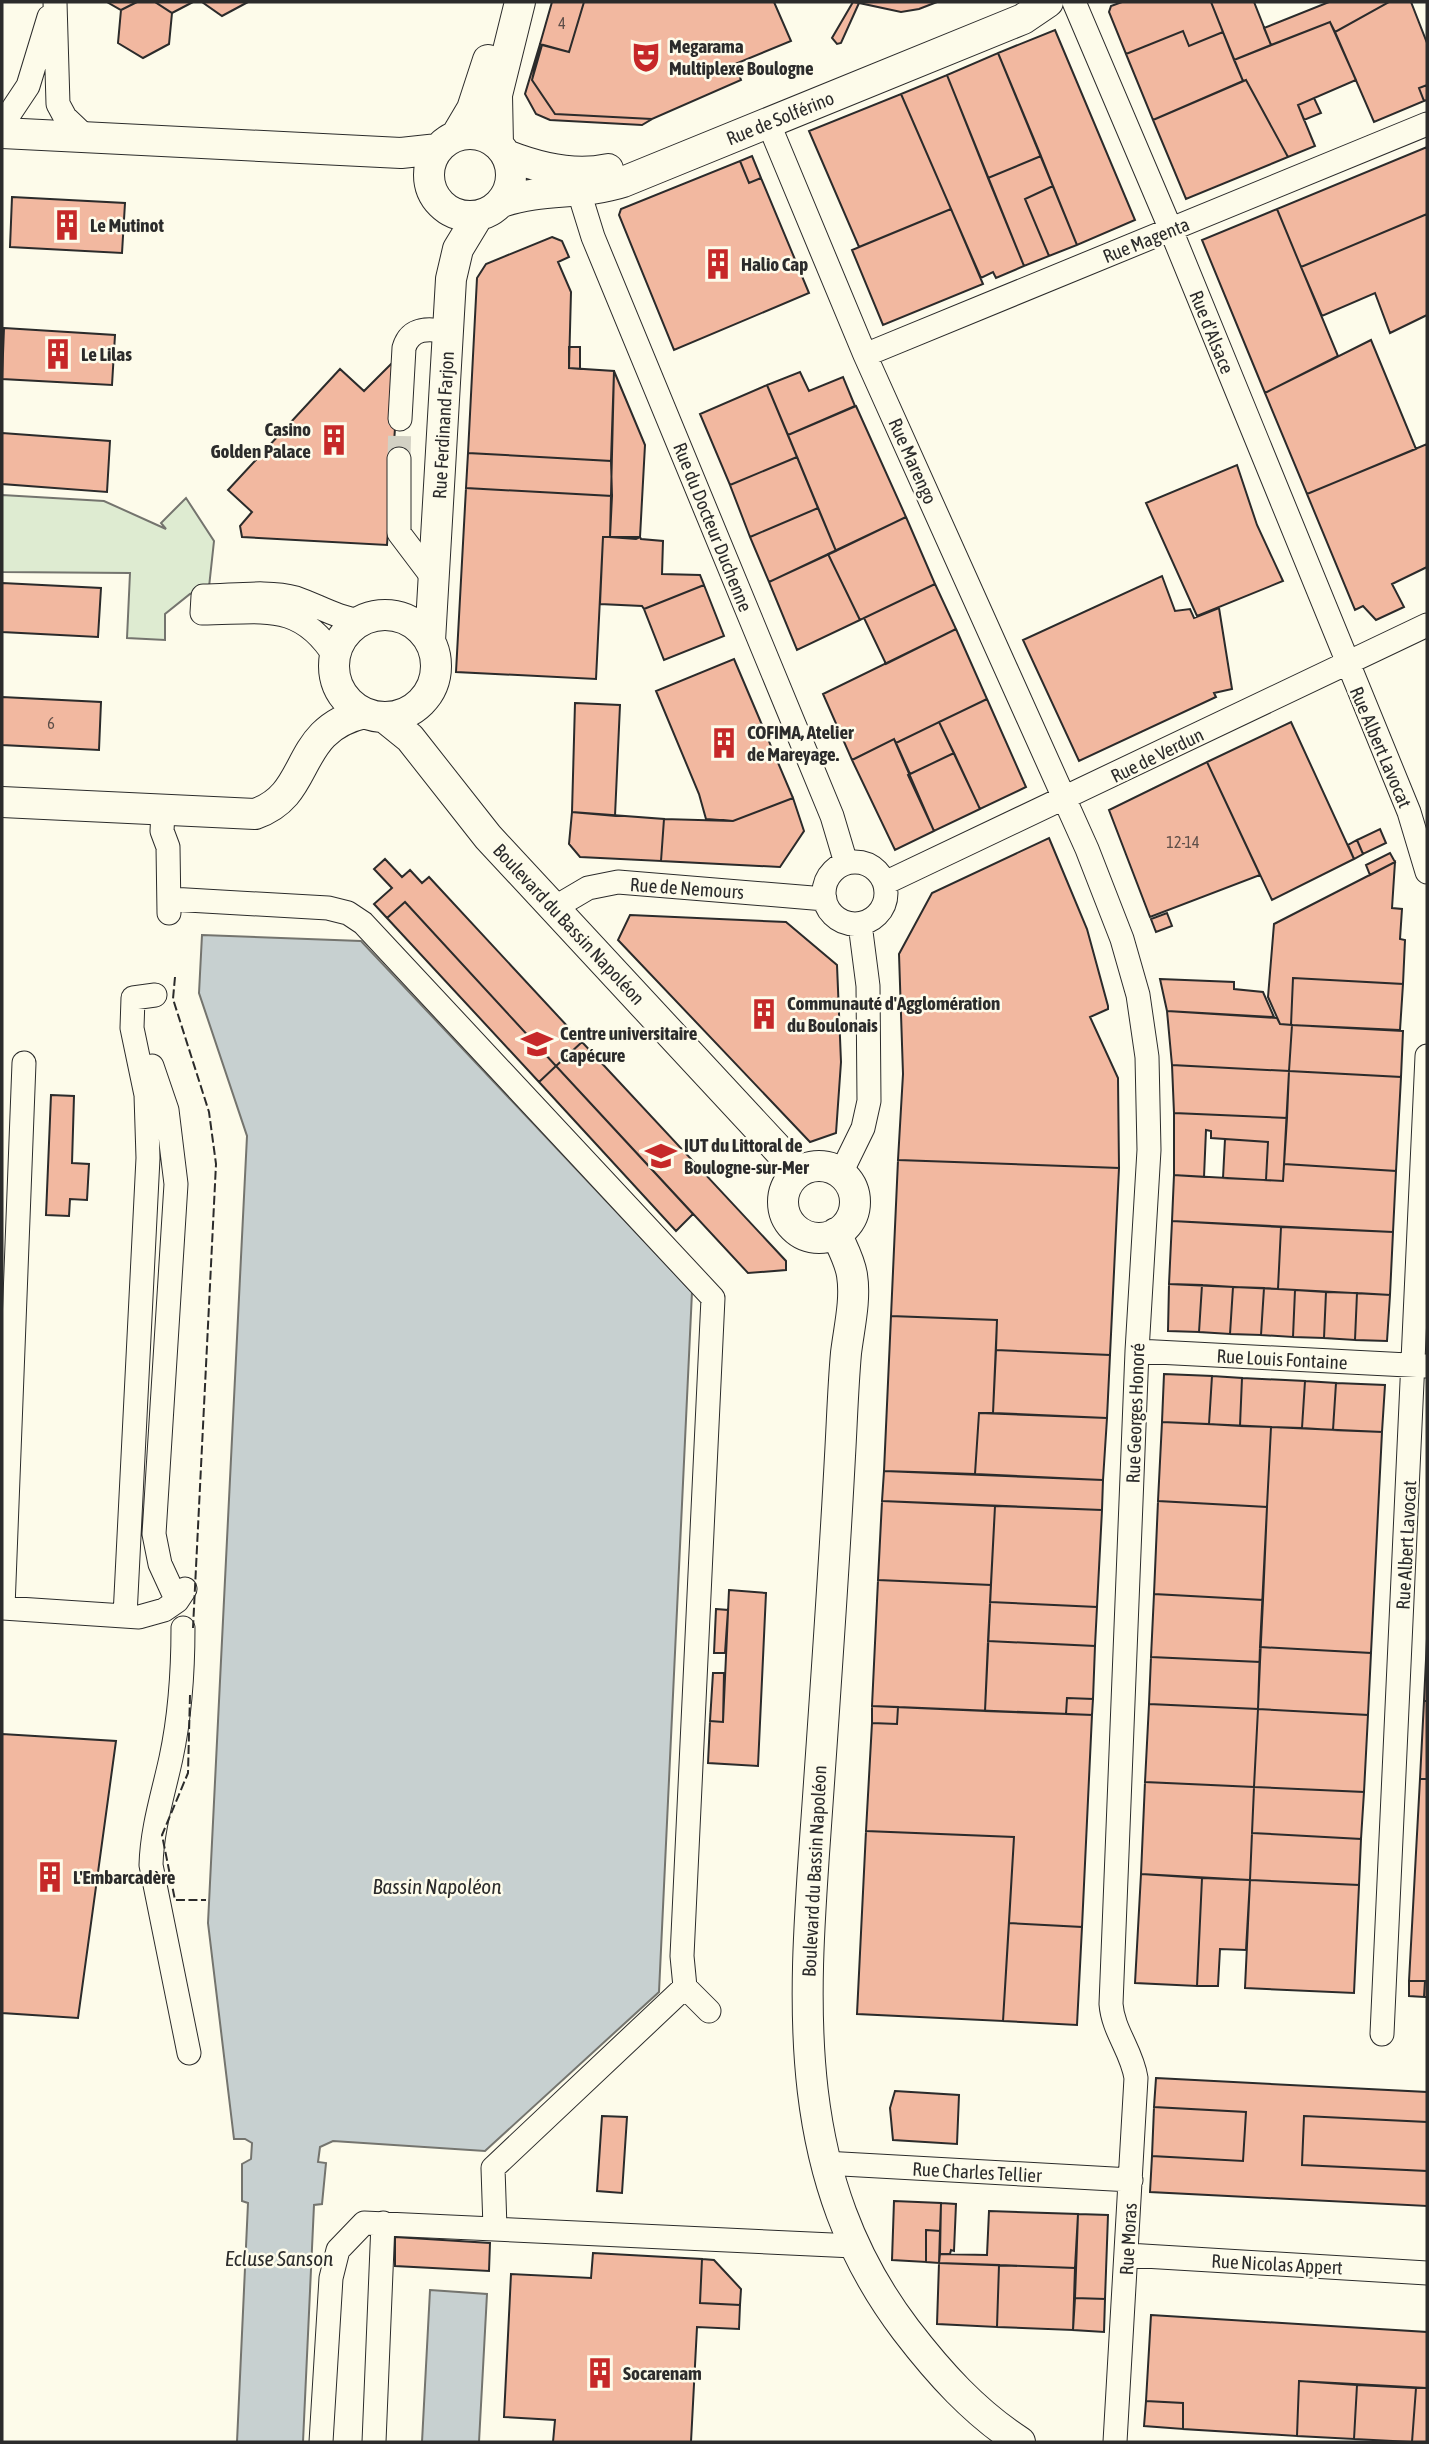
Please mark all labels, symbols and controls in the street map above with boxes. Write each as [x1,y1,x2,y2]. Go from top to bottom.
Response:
house number: 4 [558,14,566,32]
place label: Megarama Multiplexe Boulogne [669,35,814,79]
theatre icon: Megarama Multiplexe Boulogne [629,40,663,74]
street label: Rue de Solférino [723,86,837,150]
building icon: Le Mutinot [50,208,84,242]
street label: Rue Magenta [1099,213,1193,267]
place label: Le Mutinot [90,214,164,236]
building icon: Halio Cap [701,247,735,281]
place label: Halio Cap [741,253,808,275]
street label: Rue d'Alsace [1185,287,1239,377]
building icon: Le Lilas [41,337,75,371]
place label: Le Lilas [81,343,132,365]
street label: Rue Ferdinand Farjon [428,351,458,499]
street label: Rue Marengo [884,415,942,507]
place label: Casino Golden Palace [210,418,311,462]
building icon: Casino Golden Palace [317,423,351,457]
street label: Rue du Docteur Duchenne [669,439,757,615]
street label: Rue Albert Lavocat [1346,683,1416,811]
house number: 6 [47,714,55,732]
place label: COFIMA, Atelier de Mareyage. [747,721,854,765]
street label: Rue de Verdun [1107,723,1207,787]
building icon: COFIMA, Atelier de Mareyage. [707,726,741,760]
house number: 12-14 [1166,833,1200,851]
street label: Boulevard du Bassin Napoléon [489,839,649,1009]
street label: Rue de Nemours [629,873,745,903]
place label: Communauté d'Agglomération du Boulonais [787,992,1000,1036]
building icon: Communauté d'Agglomération du Boulonais [747,997,781,1031]
place label: Centre universitaire Capécure [560,1022,698,1066]
school or university icon: Centre universitaire Capécure [520,1027,554,1061]
place label: IUT du Littoral de Boulogne-sur-Mer [684,1134,809,1178]
school or university icon: IUT du Littoral de Boulogne-sur-Mer [644,1139,678,1173]
street label: Rue Georges Honoré [1122,1342,1148,1484]
street label: Rue Louis Fontaine [1216,1345,1348,1373]
street label: Rue Albert Lavocat [1392,1480,1420,1610]
street label: Boulevard du Bassin Napoléon [797,1765,831,1977]
building icon: L'Embarcadère [33,1860,67,1894]
place label: L'Embarcadère [73,1866,176,1888]
water label: Bassin Napoléon [373,1874,501,1898]
street label: Rue Charles Tellier [912,2158,1043,2186]
street label: Rue Moras [1115,2202,1141,2276]
water label: Ecluse Sanson [225,2246,333,2270]
street label: Rue Nicolas Appert [1211,2250,1343,2278]
building icon: Socarenam [583,2356,617,2390]
place label: Socarenam [623,2362,702,2384]

